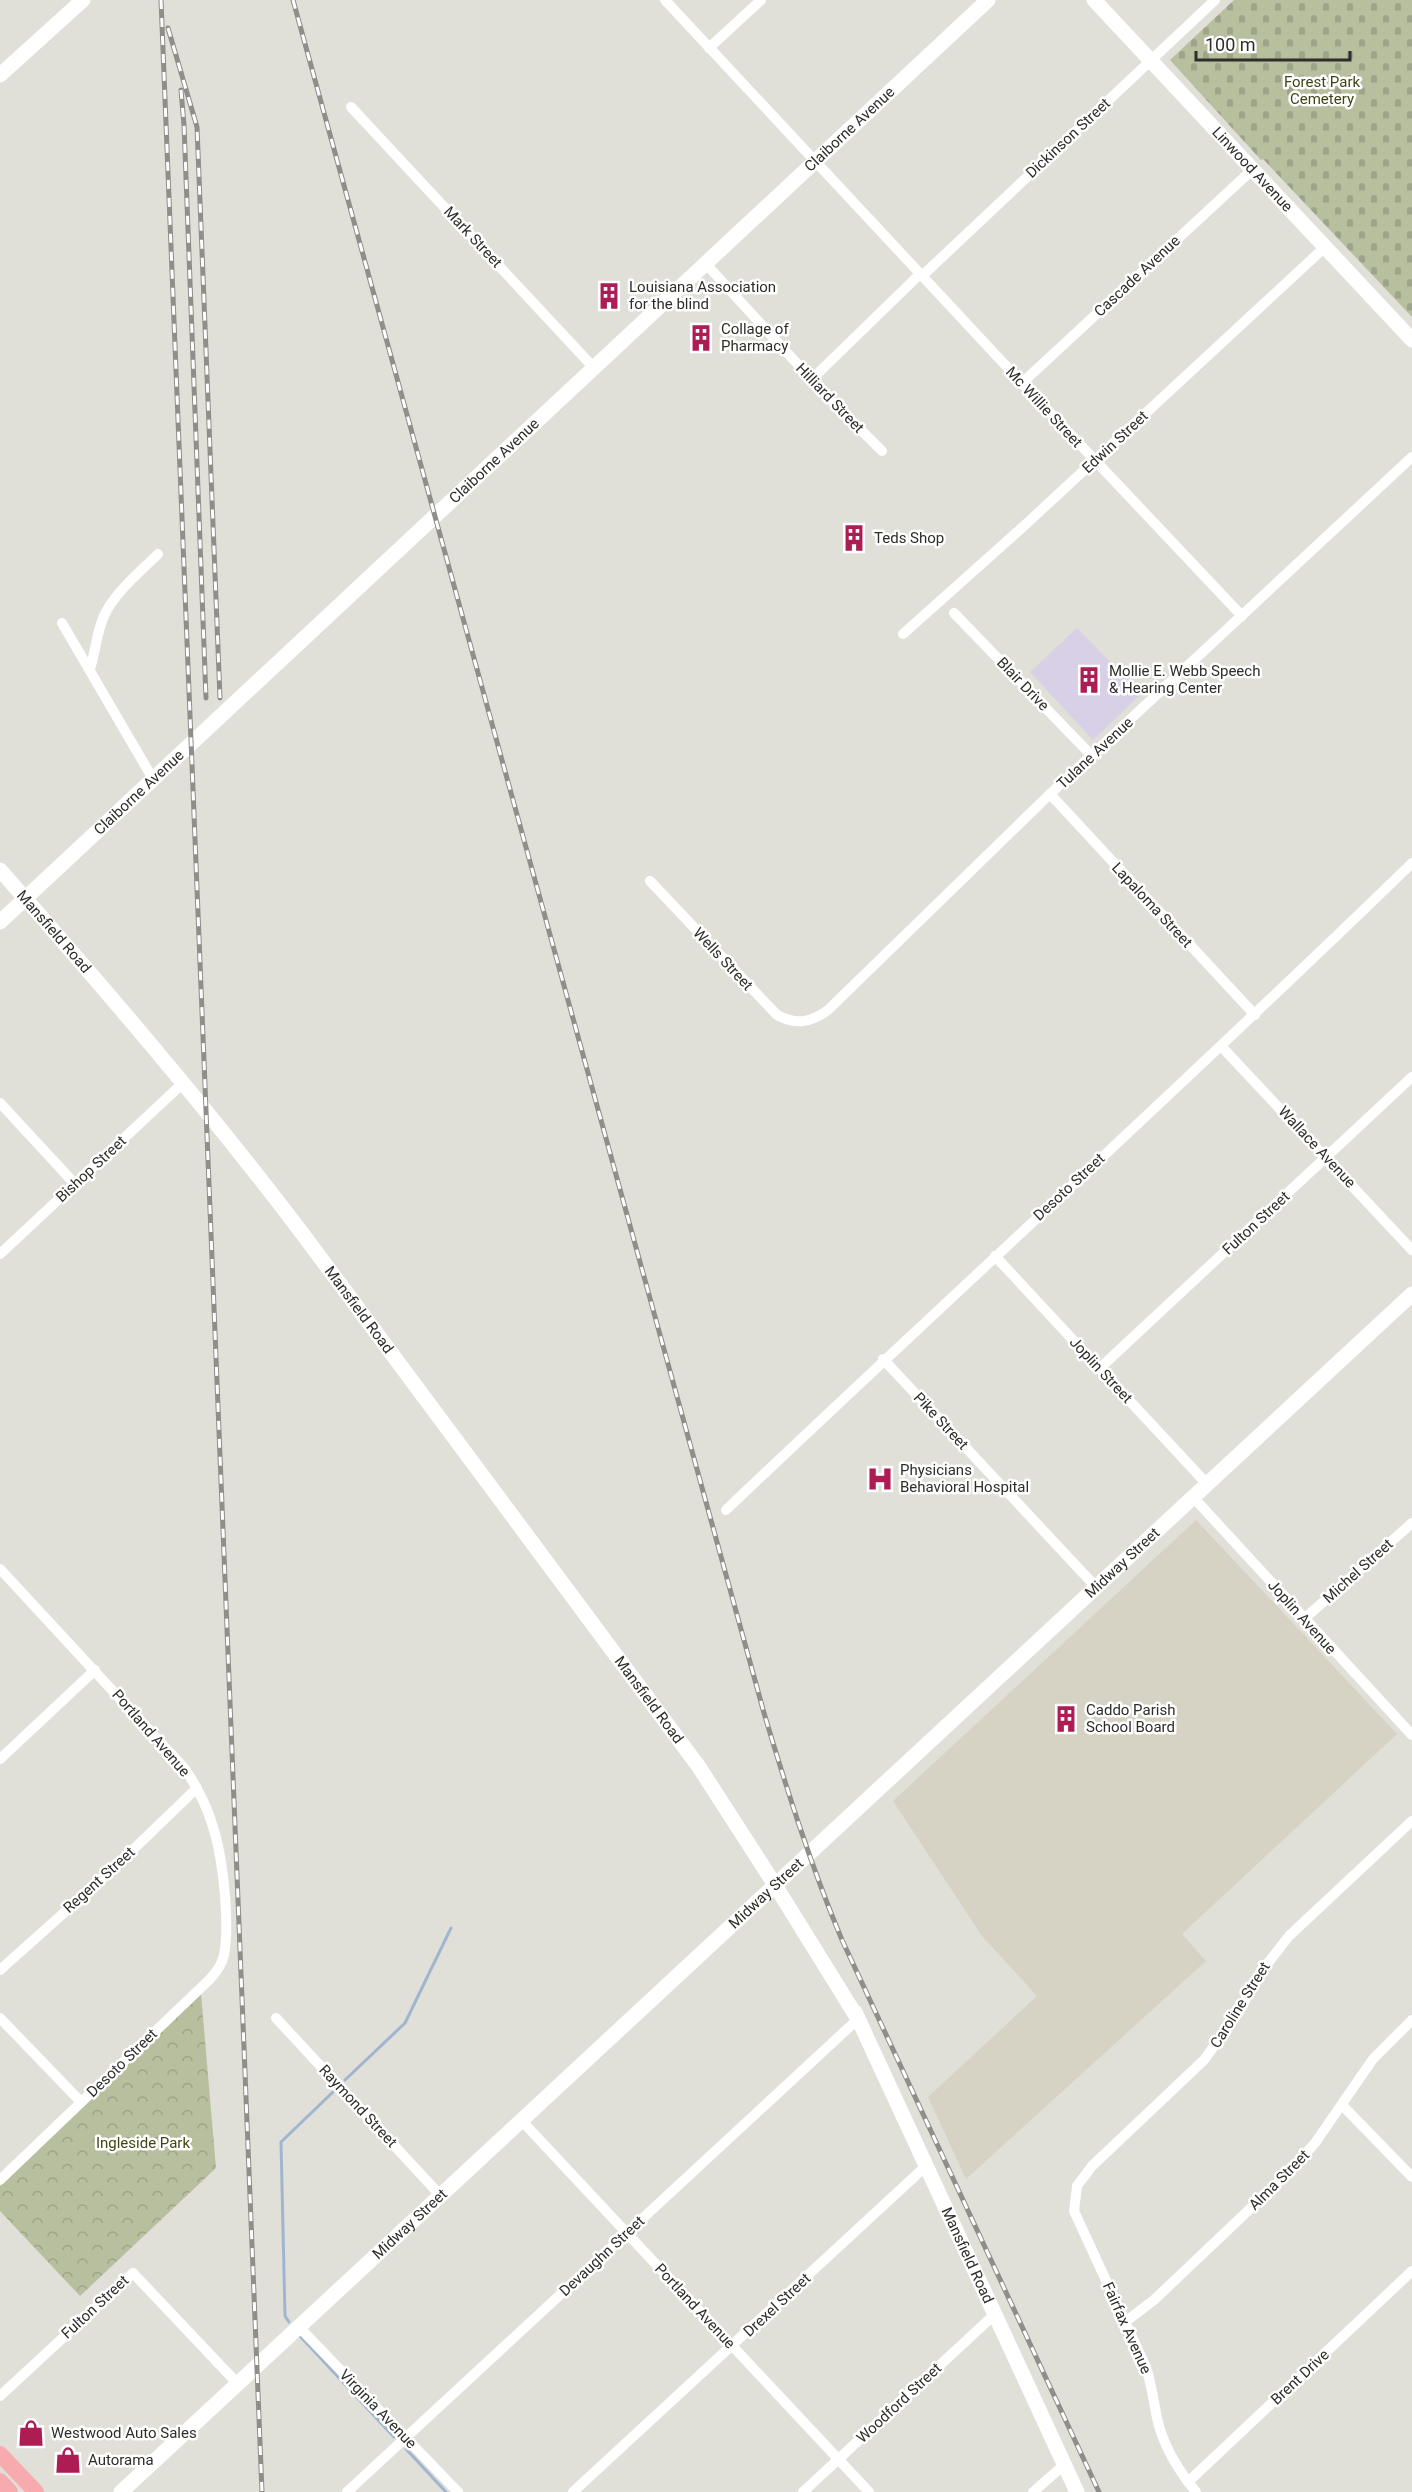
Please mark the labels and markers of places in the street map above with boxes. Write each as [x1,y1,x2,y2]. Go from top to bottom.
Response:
place label: Louisiana Association for the blind [629,278,776,313]
building icon: Louisiana Association for the blind [594,281,624,311]
place label: Collage of Pharmacy [721,320,789,355]
building icon: Collage of Pharmacy [686,323,716,353]
building icon: Teds Shop [839,523,869,553]
place label: Teds Shop [874,529,944,547]
place label: Mollie E. Webb Speech & Hearing Center [1109,662,1260,697]
building icon: Mollie E. Webb Speech & Hearing Center [1074,665,1104,695]
place label: Physicians Behavioral Hospital [900,1461,1029,1496]
hospital icon: Physicians Behavioral Hospital [865,1464,895,1494]
place label: Caddo Parish School Board [1086,1701,1175,1736]
building icon: Caddo Parish School Board [1051,1704,1081,1734]
shop icon: Westwood Auto Sales [16,2418,46,2448]
place label: Westwood Auto Sales [51,2424,197,2442]
shop icon: Autorama [53,2445,83,2475]
place label: Autorama [88,2451,154,2469]

